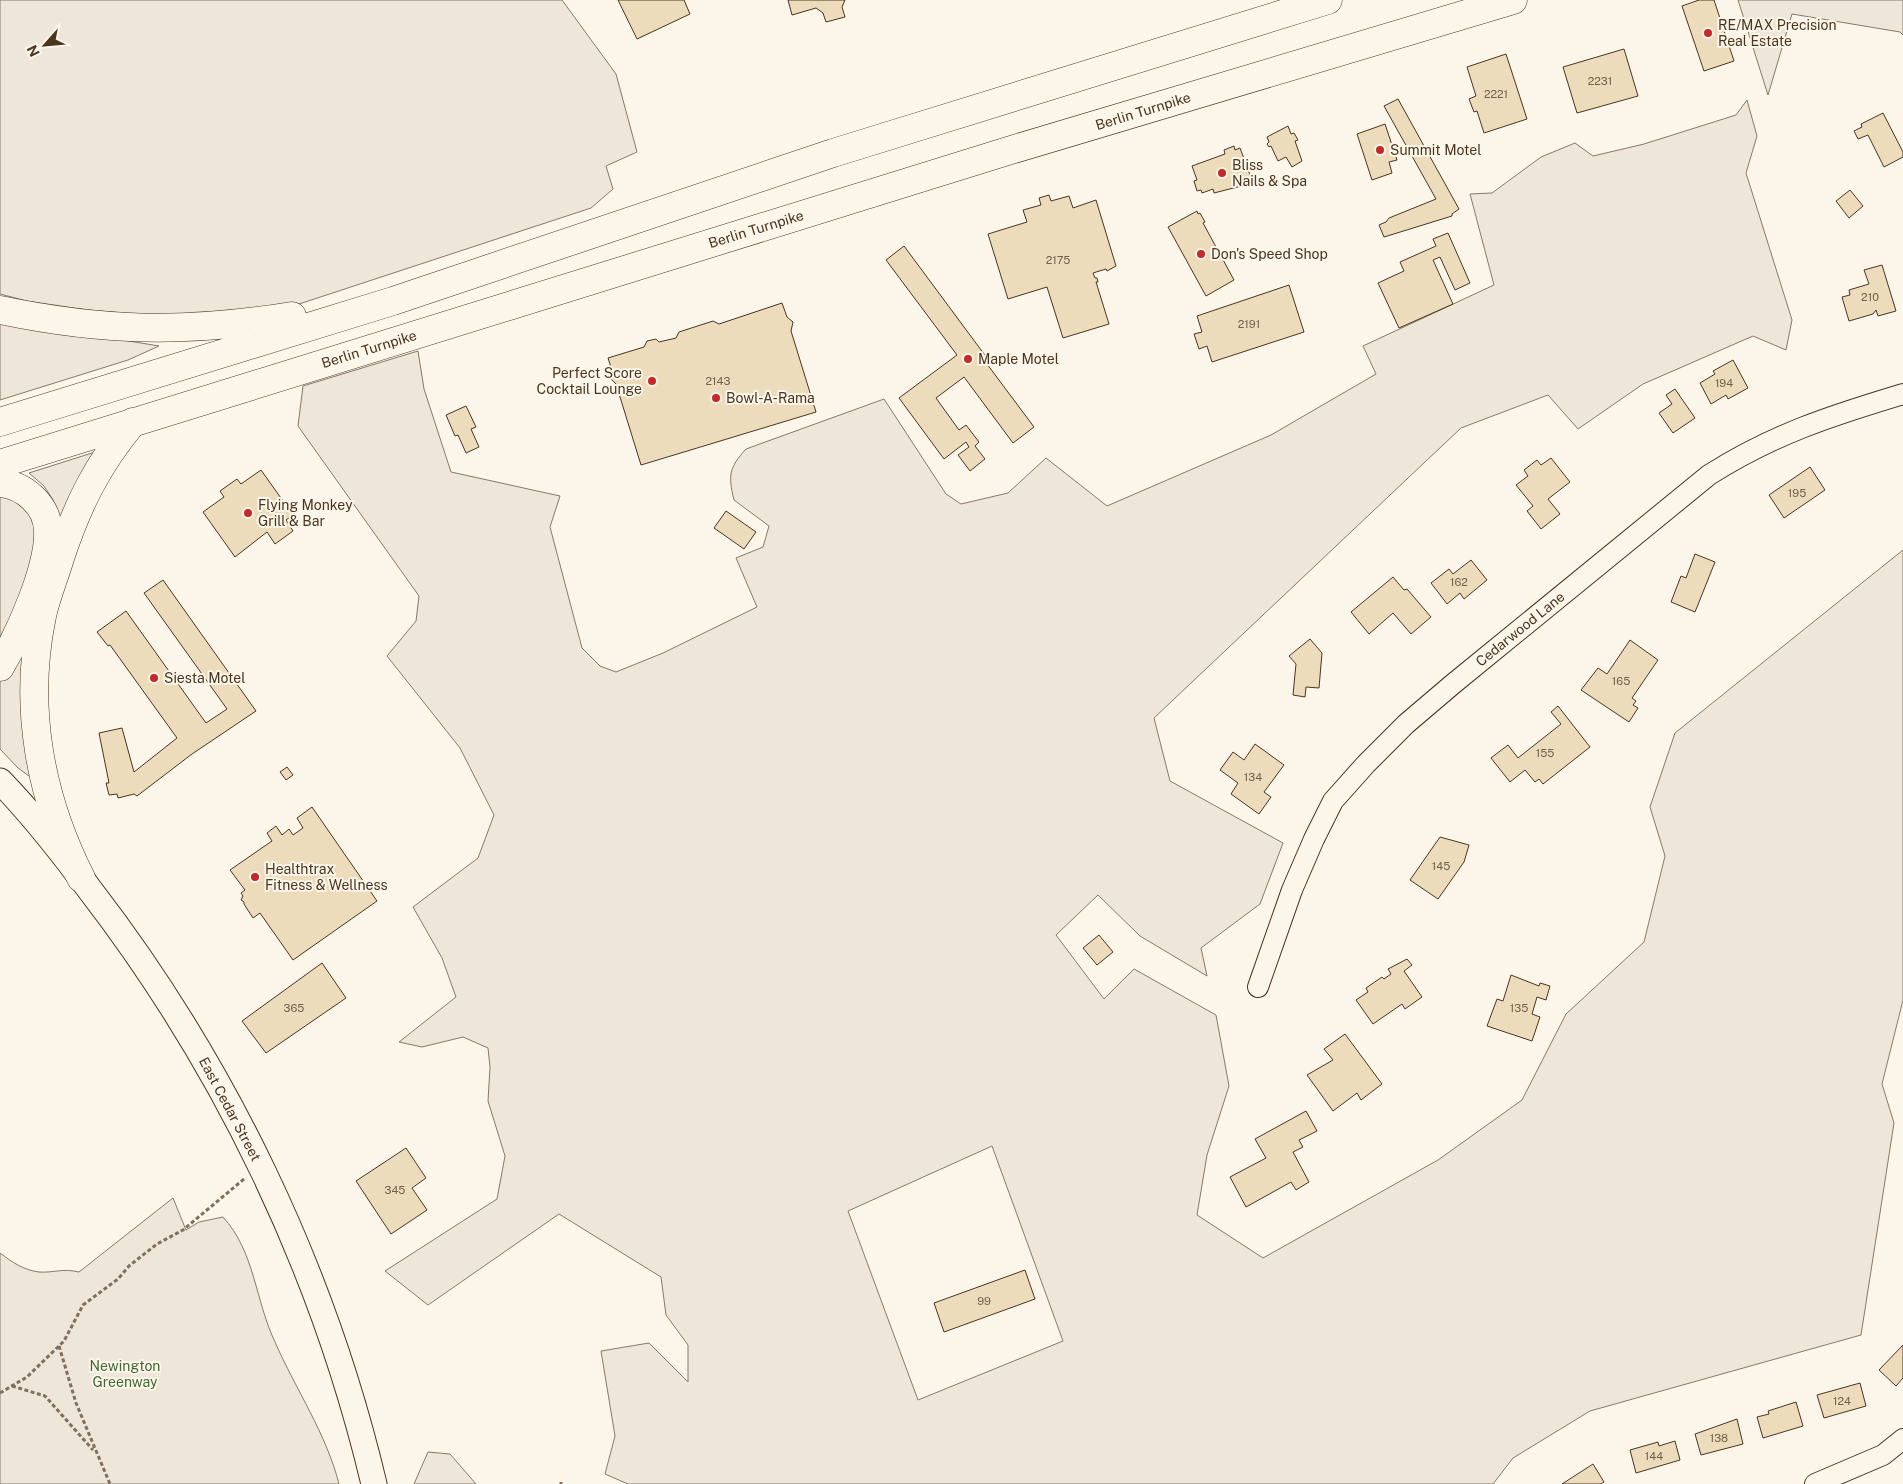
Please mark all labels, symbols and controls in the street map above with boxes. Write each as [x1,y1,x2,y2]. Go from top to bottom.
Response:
place label: RE/MAX Precision Real Estate [1718,17,1837,49]
north arrow [20,20,70,70]
marker: RE/MAX Precision Real Estate [1702,27,1714,39]
text: N [24,42,43,59]
house number: 2231 [1588,75,1612,87]
house number: 2221 [1484,88,1508,100]
street label: Berlin Turnpike [1093,89,1193,133]
place label: Summit Motel [1390,142,1481,158]
marker: Summit Motel [1374,144,1386,156]
place label: Bliss Nails & Spa [1232,157,1307,189]
marker: Bliss Nails & Spa [1216,167,1228,179]
street label: Berlin Turnpike [706,207,806,251]
place label: Don's Speed Shop [1211,246,1328,262]
marker: Don's Speed Shop [1195,248,1207,260]
house number: 2175 [1046,254,1070,266]
house number: 210 [1861,291,1879,303]
house number: 2191 [1238,318,1260,330]
street label: Berlin Turnpike [319,327,419,371]
place label: Maple Motel [978,351,1059,367]
marker: Maple Motel [962,353,974,365]
place label: Perfect Score Cocktail Lounge [537,365,642,397]
marker: Perfect Score Cocktail Lounge [646,375,658,387]
house number: 2143 [706,375,731,387]
house number: 194 [1715,377,1733,389]
place label: Bowl-A-Rama [726,390,815,406]
marker: Bowl-A-Rama [710,392,722,404]
house number: 195 [1788,487,1806,499]
place label: Flying Monkey Grill & Bar [258,497,353,529]
marker: Flying Monkey Grill & Bar [242,507,254,519]
house number: 162 [1450,576,1468,588]
street label: Cedarwood Lane [1473,588,1568,670]
place label: Siesta Motel [164,670,246,686]
marker: Siesta Motel [148,672,160,684]
house number: 165 [1612,675,1630,687]
house number: 155 [1536,747,1554,759]
house number: 134 [1244,771,1262,783]
house number: 145 [1432,860,1450,872]
place label: Healthtrax Fitness & Wellness [265,861,388,893]
marker: Healthtrax Fitness & Wellness [249,871,261,883]
house number: 365 [284,1002,304,1014]
house number: 135 [1510,1002,1528,1014]
street label: East Cedar Street [196,1054,264,1164]
house number: 345 [385,1184,405,1196]
house number: 99 [977,1295,991,1307]
park label: Newington Greenway [90,1358,160,1390]
house number: 124 [1833,1395,1851,1407]
house number: 138 [1710,1432,1728,1444]
house number: 144 [1645,1450,1663,1462]

